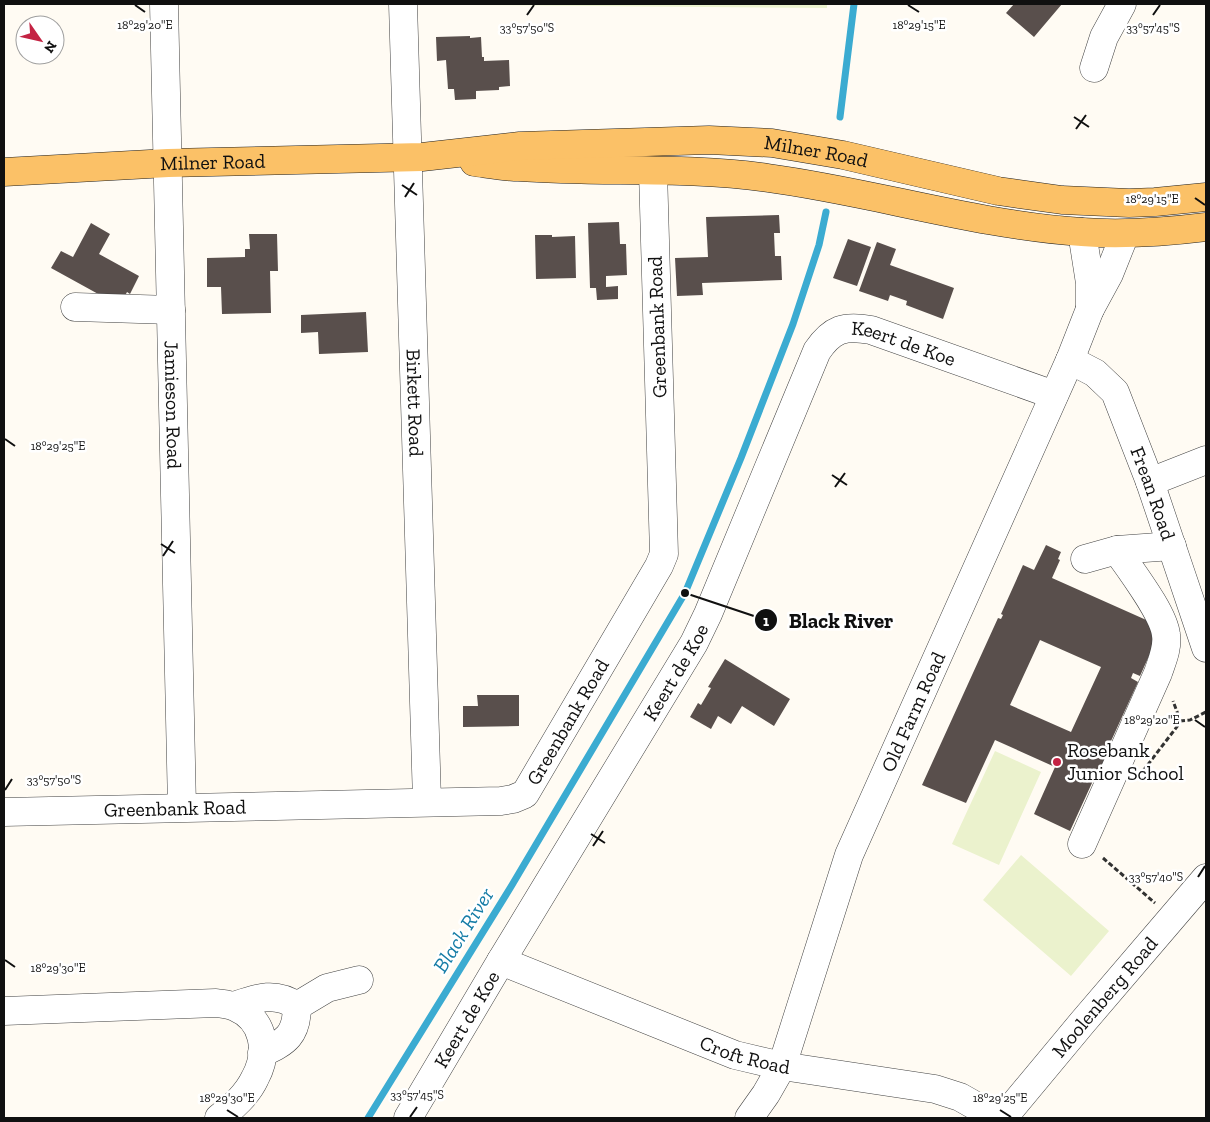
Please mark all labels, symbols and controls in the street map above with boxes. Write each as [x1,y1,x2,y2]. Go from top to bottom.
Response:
north arrow [15,15,65,65]
text: 18°29'20"E [117,18,173,32]
text: 18°29'15"E [893,18,945,32]
text: 33°57'50"S [500,21,554,35]
text: 33°57'45"S [1126,21,1180,35]
text: N [40,38,60,56]
street label: Milner Road [762,130,871,172]
street label: Milner Road [160,149,266,175]
text: 18°29'15"E [1126,192,1178,206]
street label: Greenbank Road [643,256,671,398]
street label: Keert de Koe [851,316,959,371]
street label: Jamieson Road [160,340,186,469]
street label: Birkett Road [401,349,429,457]
text: 18°29'25"E [31,439,85,453]
street label: Frean Road [1125,443,1181,543]
callout: Black River [754,602,904,638]
text: Black River [789,608,893,633]
text: 1 [763,612,769,630]
street label: Keert de Koe [638,620,713,725]
street label: Old Farm Road [876,648,950,775]
street label: Greenbank Road [521,654,614,789]
text: 18°29'20"E [1124,713,1180,727]
place label: Rosebank Junior School [1067,738,1184,785]
marker: Rosebank Junior School [1051,756,1063,768]
text: 33°57'50"S [27,773,81,787]
street label: Greenbank Road [104,795,246,822]
text: 33°57'40"S [1129,870,1183,884]
water label: Black River [427,882,499,977]
street label: Moolenberg Road [1047,932,1163,1062]
text: 18°29'30"E [31,961,85,975]
street label: Keert de Koe [429,966,505,1072]
street label: Croft Road [697,1030,792,1079]
text: 33°57'45"S [390,1088,444,1102]
text: 18°29'30"E [200,1091,254,1105]
text: 18°29'25"E [973,1091,1027,1105]

